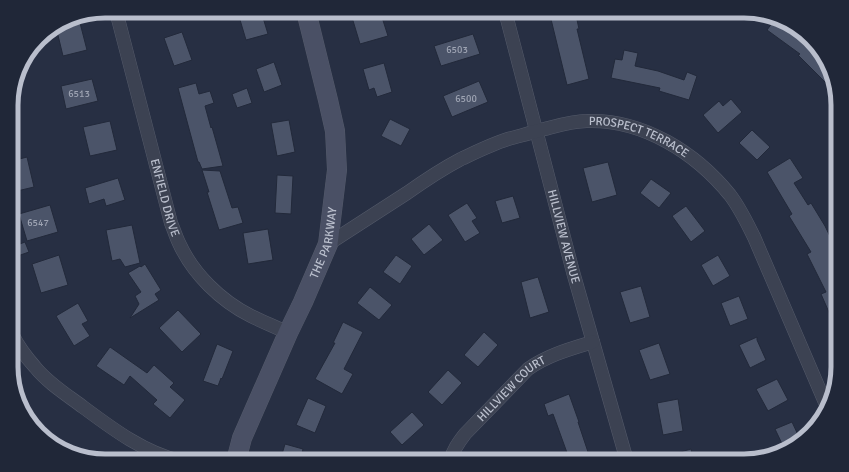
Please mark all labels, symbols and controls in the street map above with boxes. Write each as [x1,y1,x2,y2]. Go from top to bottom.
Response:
house number: 6503 [446,44,468,56]
house number: 6513 [68,88,90,100]
house number: 6500 [455,93,477,105]
street label: PROSPECT TERRACE [589,113,692,161]
street label: ENFIELD DRIVE [147,157,183,239]
street label: HILLVIEW AVENUE [544,188,583,285]
street label: THE PARKWAY [306,206,340,281]
house number: 6547 [27,217,49,229]
street label: HILLVIEW COURT [474,353,548,425]

